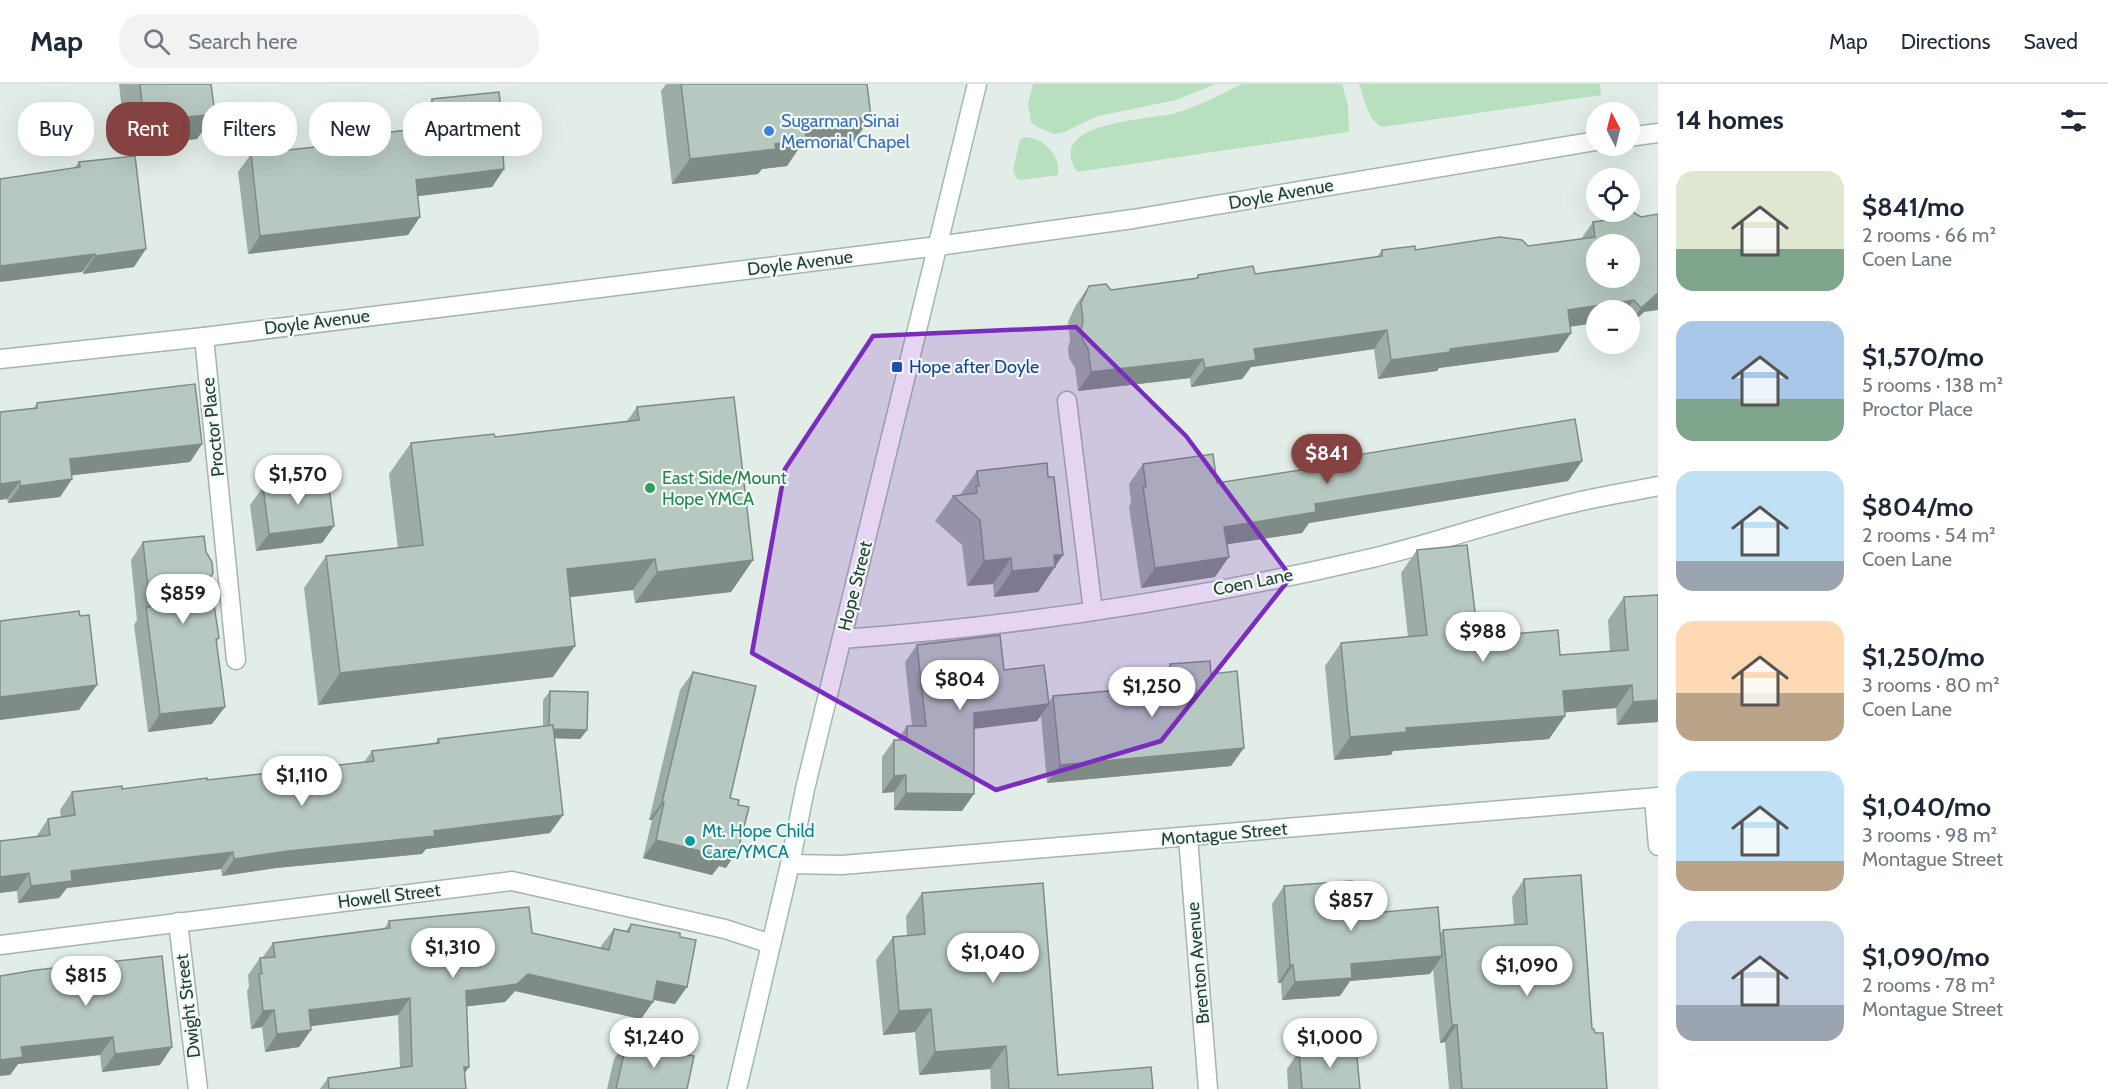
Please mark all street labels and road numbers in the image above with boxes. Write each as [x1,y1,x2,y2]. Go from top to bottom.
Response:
street label: Doyle Avenue [1227,174,1335,214]
street label: Doyle Avenue [746,246,854,280]
street label: Doyle Avenue [263,305,371,339]
street label: Proctor Place [197,376,229,478]
street label: Hope Street [833,539,877,633]
street label: Coen Lane [1211,563,1295,601]
street label: Montague Street [1160,818,1288,850]
street label: Howell Street [336,879,442,913]
street label: Brenton Avenue [1182,901,1214,1025]
street label: Dwight Street [171,953,205,1059]

